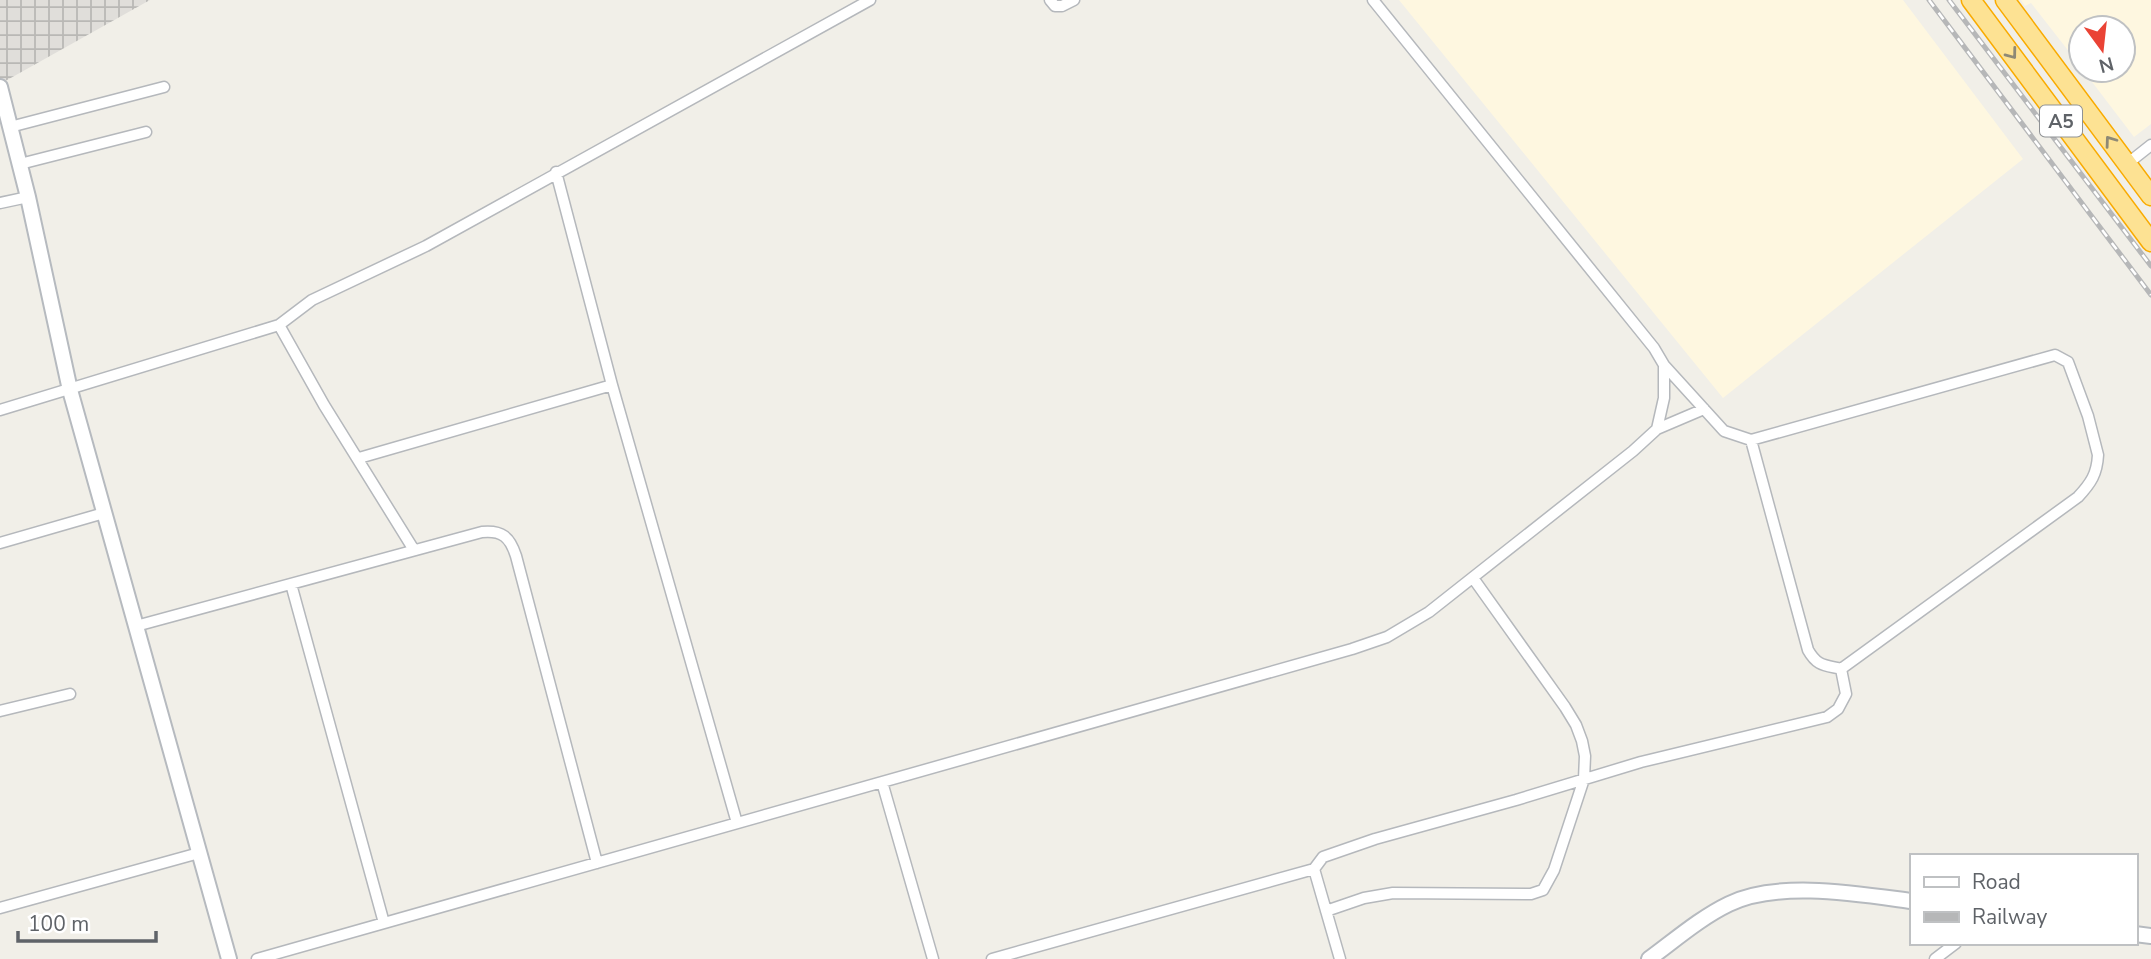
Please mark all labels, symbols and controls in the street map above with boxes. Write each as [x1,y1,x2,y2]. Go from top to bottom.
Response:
north arrow [2067,14,2137,84]
one-way arrow [2004,47,2016,59]
text: N [2096,50,2116,79]
road number: A5 [2040,105,2082,136]
one-way arrow [2106,136,2119,149]
legend [1910,854,2137,945]
text: Road [1972,868,2021,896]
scale bar [18,900,156,944]
text: Railway [1972,903,2047,931]
text: 100 m [28,910,89,938]

